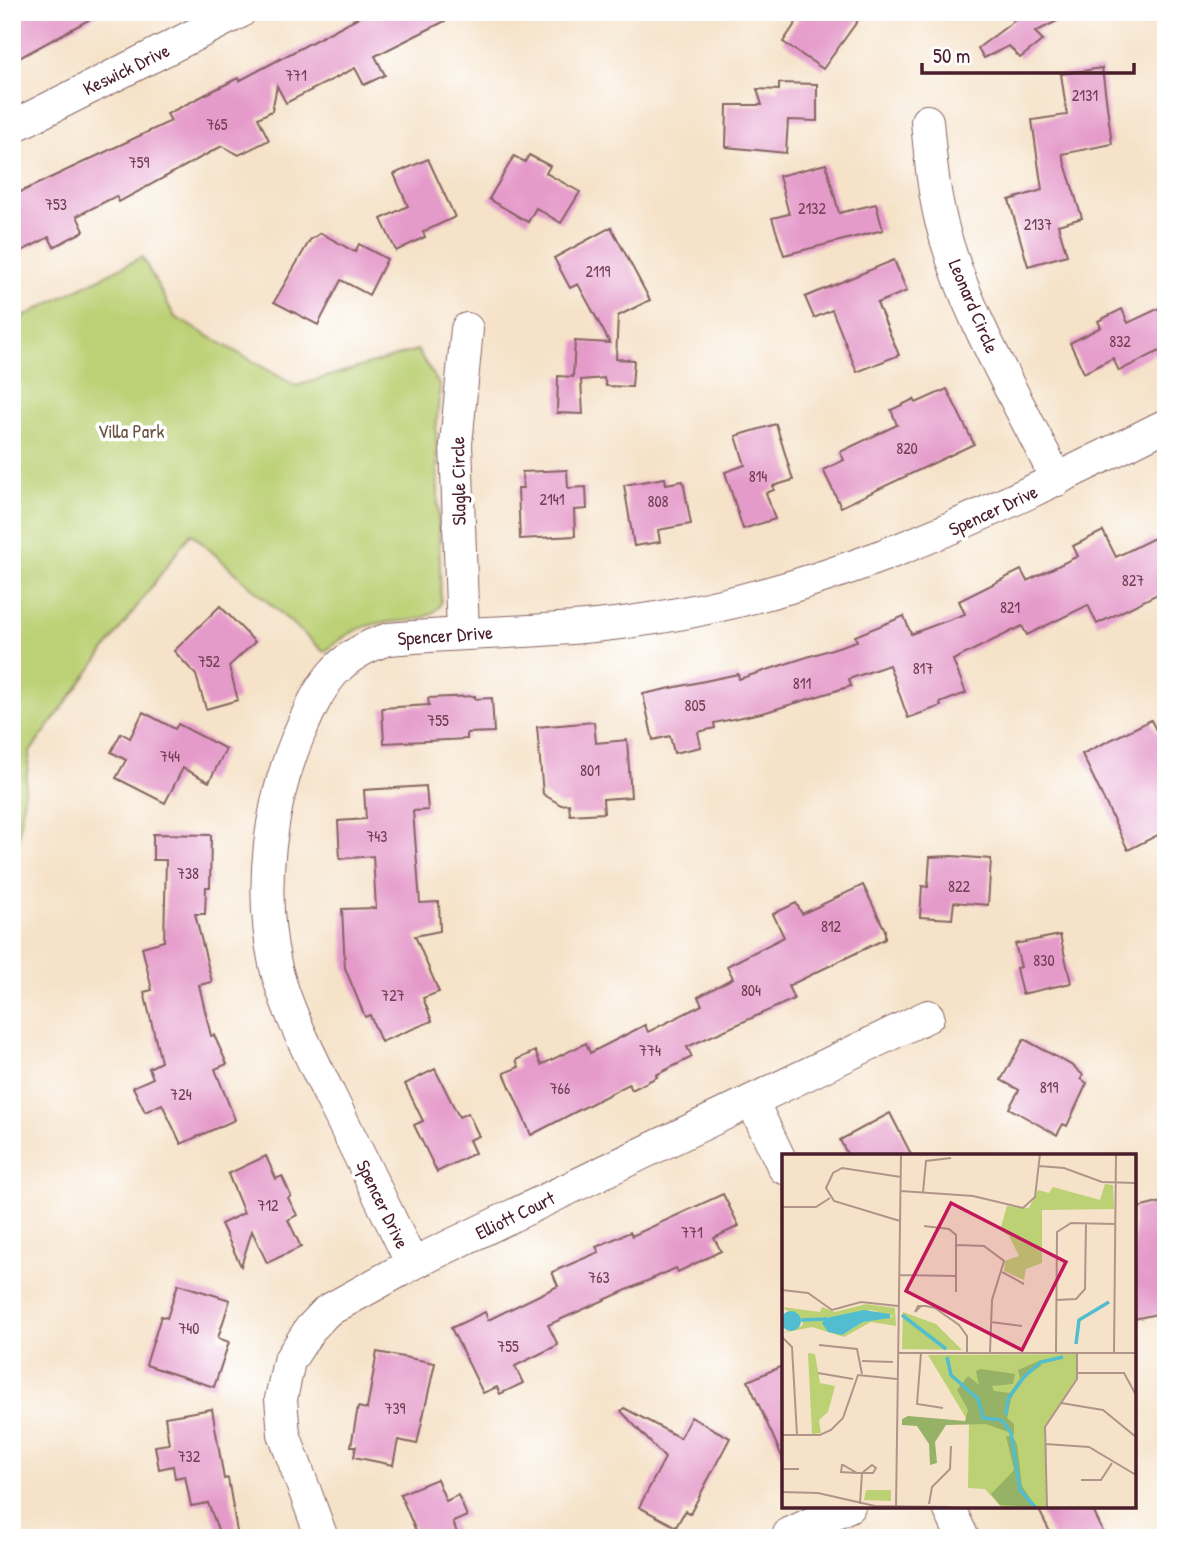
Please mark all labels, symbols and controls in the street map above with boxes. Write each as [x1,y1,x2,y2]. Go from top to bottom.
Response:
scale bar [922,32,1134,76]
street label: Keswick Drive [78,37,174,101]
text: 50 m [933,41,970,70]
house number: 771 [285,64,307,86]
house number: 2131 [1072,84,1098,106]
house number: 765 [206,113,228,135]
house number: 759 [129,151,149,173]
house number: 753 [45,193,67,215]
house number: 2132 [798,197,826,219]
house number: 2137 [1024,213,1052,235]
street label: Leonard Circle [943,255,1006,357]
house number: 2119 [586,260,611,282]
house number: 832 [1109,330,1131,352]
park label: Villa Park [98,418,164,444]
street label: Slagle Circle [444,436,472,526]
house number: 820 [896,437,918,459]
house number: 814 [749,465,767,487]
street label: Spencer Drive [944,478,1042,542]
house number: 2141 [539,488,565,510]
house number: 808 [647,490,669,512]
house number: 827 [1122,569,1144,591]
house number: 821 [1000,596,1020,618]
street label: Spencer Drive [397,619,494,651]
house number: 752 [198,650,221,672]
house number: 817 [913,657,933,679]
house number: 811 [793,672,811,694]
house number: 805 [685,694,706,716]
house number: 755 [427,709,449,731]
house number: 744 [160,745,180,767]
house number: 801 [580,759,600,781]
house number: 743 [366,825,388,847]
house number: 738 [177,862,199,884]
house number: 822 [948,875,970,897]
house number: 812 [821,915,842,937]
house number: 830 [1033,949,1055,971]
house number: 804 [741,979,761,1001]
house number: 727 [381,984,405,1006]
house number: 774 [639,1039,661,1061]
house number: 819 [1040,1076,1058,1098]
house number: 766 [550,1077,570,1099]
house number: 724 [170,1083,192,1105]
inset map [782,1154,1136,1508]
street label: Spencer Drive [350,1155,416,1253]
street label: Elliott Court [471,1184,560,1245]
house number: 712 [257,1194,279,1216]
house number: 771 [681,1221,703,1243]
house number: 763 [588,1266,610,1288]
house number: 740 [178,1317,200,1339]
house number: 755 [497,1335,519,1357]
house number: 739 [385,1397,406,1419]
house number: 732 [178,1445,201,1467]

